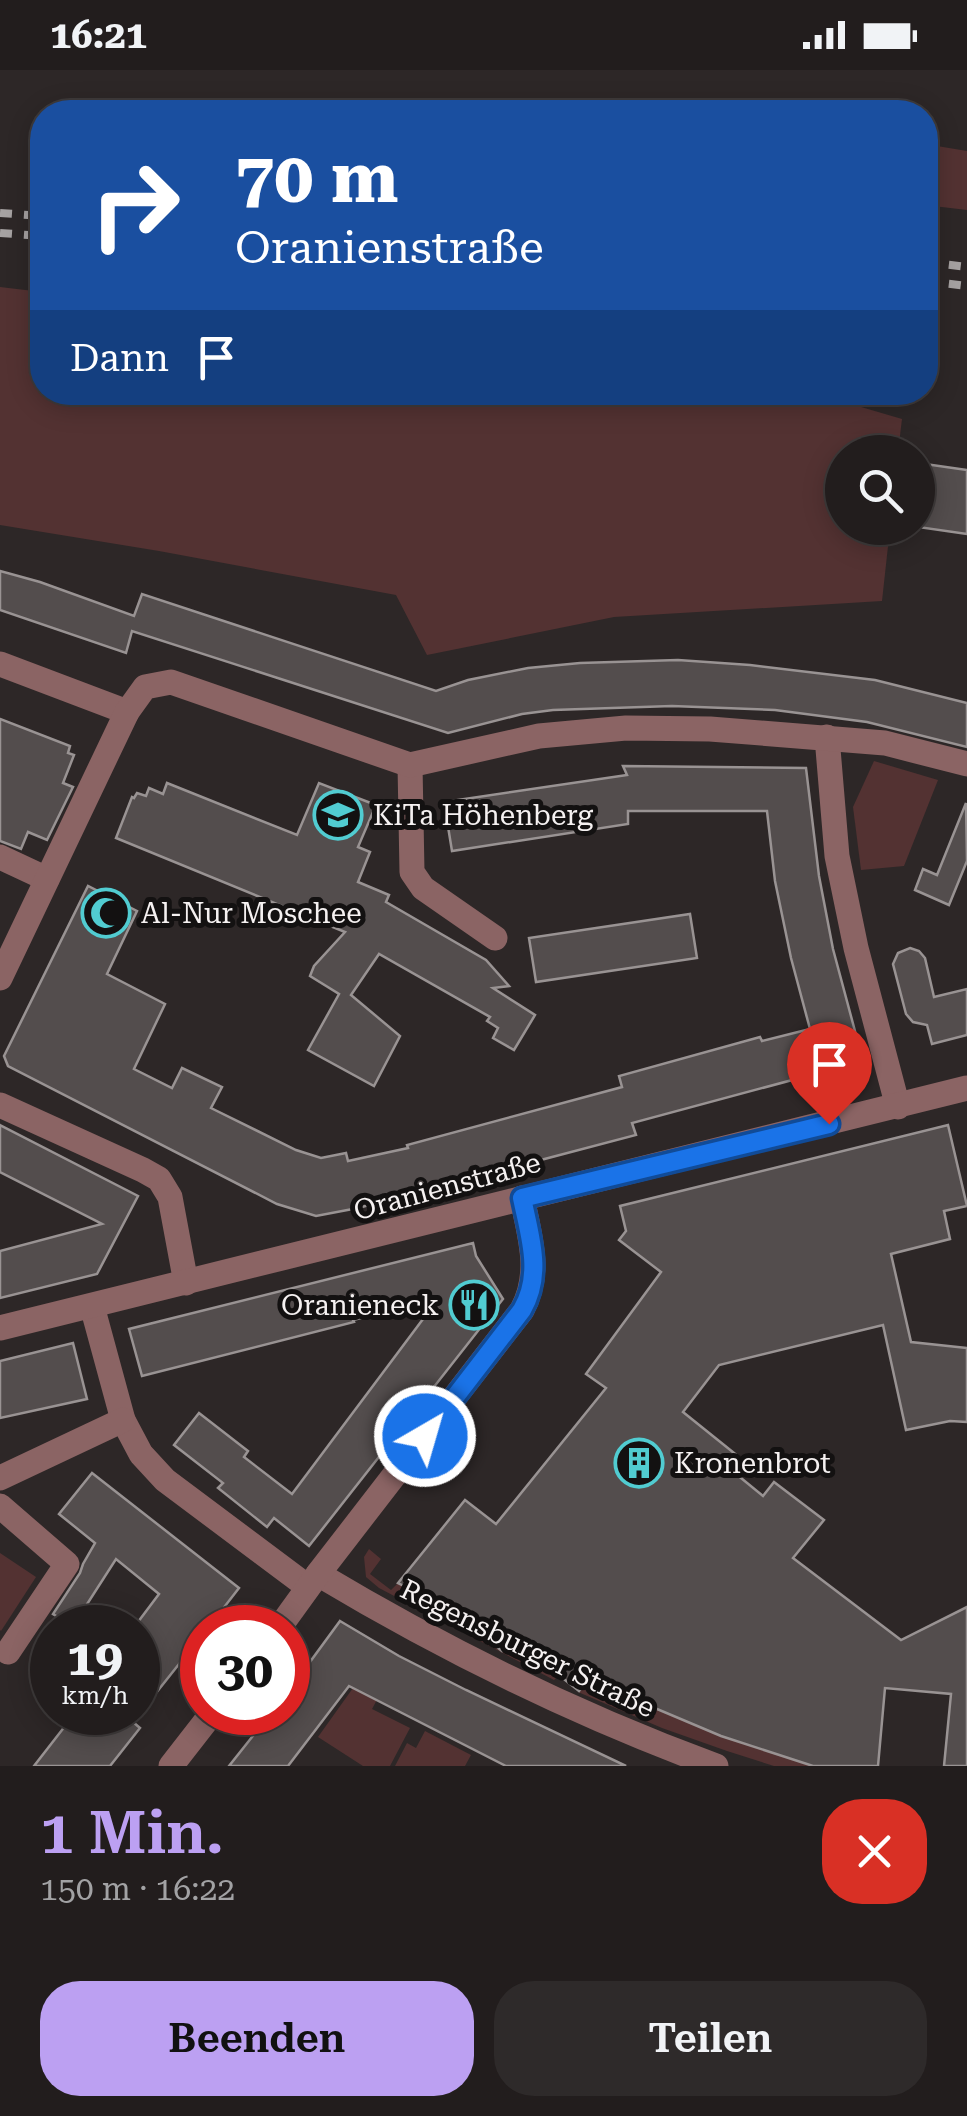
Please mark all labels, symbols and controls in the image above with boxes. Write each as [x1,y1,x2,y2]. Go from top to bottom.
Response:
text: 16:21 [50,13,147,57]
text: 70 m [235,137,399,219]
icon: right [70,140,200,270]
text: Oranienstraße [235,221,544,274]
icon: arrive [189,330,244,385]
text: Dann [70,336,169,380]
map controls [825,435,935,545]
button: search [825,435,935,545]
school or university icon: KiTa Höhenberg [312,789,364,841]
place label: KiTa Höhenberg [373,799,593,832]
mosque icon: Al-Nur Moschee [80,887,132,939]
place label: Al-Nur Moschee [141,897,362,930]
pin [787,1022,872,1125]
icon: arrive [802,1037,857,1092]
street label: Oranienstraße [350,1146,544,1227]
restaurant icon: Oranieneck [448,1279,500,1331]
place label: Oranieneck [281,1289,439,1322]
position arrow [373,1384,477,1488]
building icon: Kronenbrot [613,1437,665,1489]
place label: Kronenbrot [674,1447,831,1480]
street label: Regensburger Straße [395,1572,660,1724]
speed limit sign: 30 [180,1605,310,1735]
text: 19 [67,1629,123,1687]
text: km/h [62,1681,128,1710]
text: 1 Min. [40,1797,224,1868]
button: close [822,1799,927,1904]
text: 150 m · 16:22 [40,1870,235,1908]
button: Beenden [40,1981,474,2096]
button: Teilen [494,1981,927,2096]

